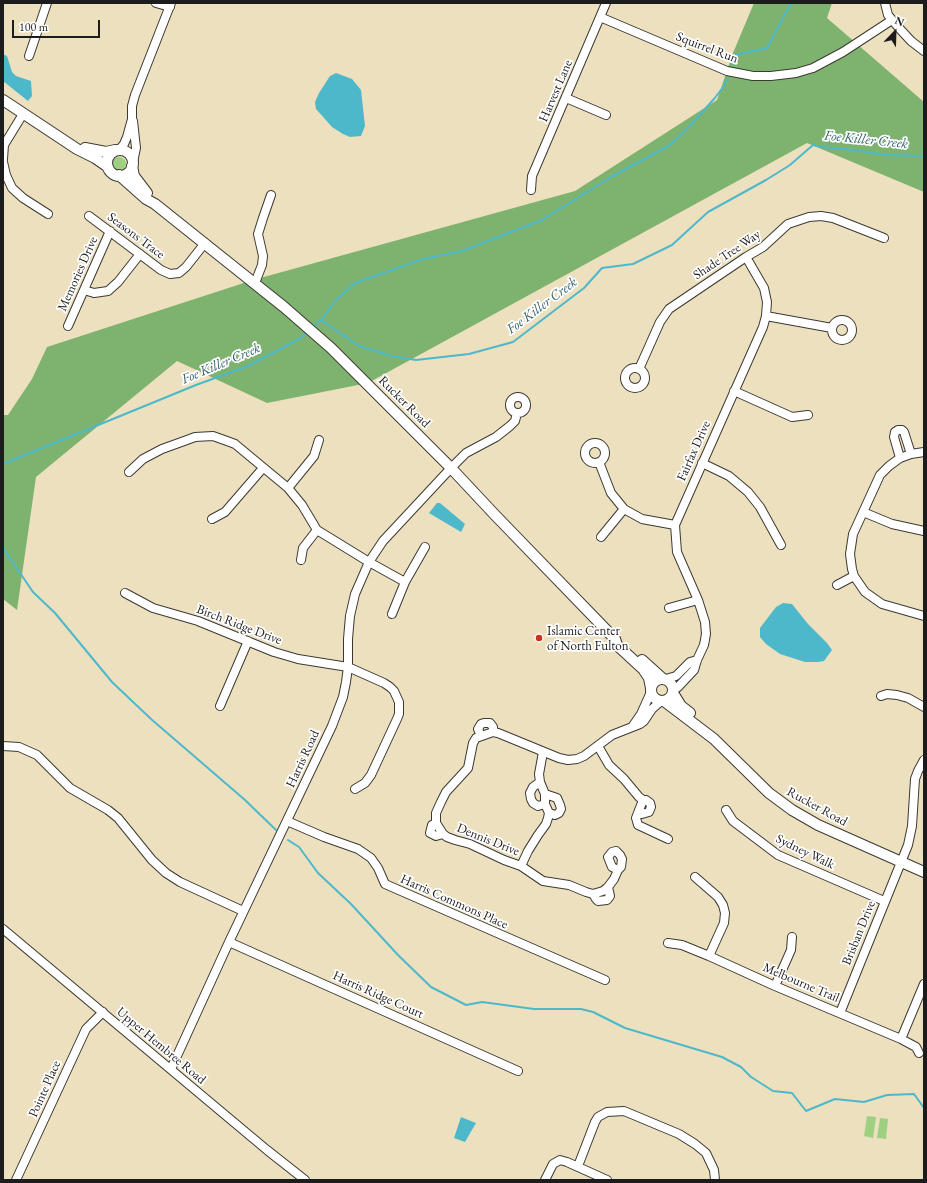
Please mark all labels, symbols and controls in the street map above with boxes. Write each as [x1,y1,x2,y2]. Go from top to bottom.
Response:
scale bar [14,12,102,38]
north arrow [875,12,915,52]
text: N [893,13,907,29]
text: 100 m [19,19,48,35]
street label: Squirrel Run [674,29,740,67]
street label: Harvest Lane [536,58,576,124]
water label: Foe Killer Creek [823,127,909,153]
street label: Seasons Trace [104,209,168,263]
street label: Shade Tree Way [690,227,764,283]
street label: Memories Drive [55,234,101,314]
water label: Foe Killer Creek [503,274,581,338]
water label: Foe Killer Creek [179,340,263,388]
street label: Rucker Road [375,373,433,431]
street label: Fairfax Drive [674,419,714,483]
street label: Birch Ridge Drive [194,602,284,648]
place label: Islamic Center of North Fulton [547,623,629,654]
marker: Islamic Center of North Fulton [534,633,544,643]
street label: Harris Road [283,728,323,790]
street label: Rucker Road [784,784,850,830]
street label: Dennis Drive [454,820,522,860]
street label: Sydney Walk [773,831,837,873]
street label: Harris Commons Place [398,871,510,933]
street label: Brisban Drive [839,898,879,968]
street label: Melbourne Trail [760,960,842,1006]
street label: Harris Ridge Court [330,968,426,1022]
street label: Upper Hembree Road [113,1004,209,1088]
street label: Pointe Place [26,1058,64,1120]

